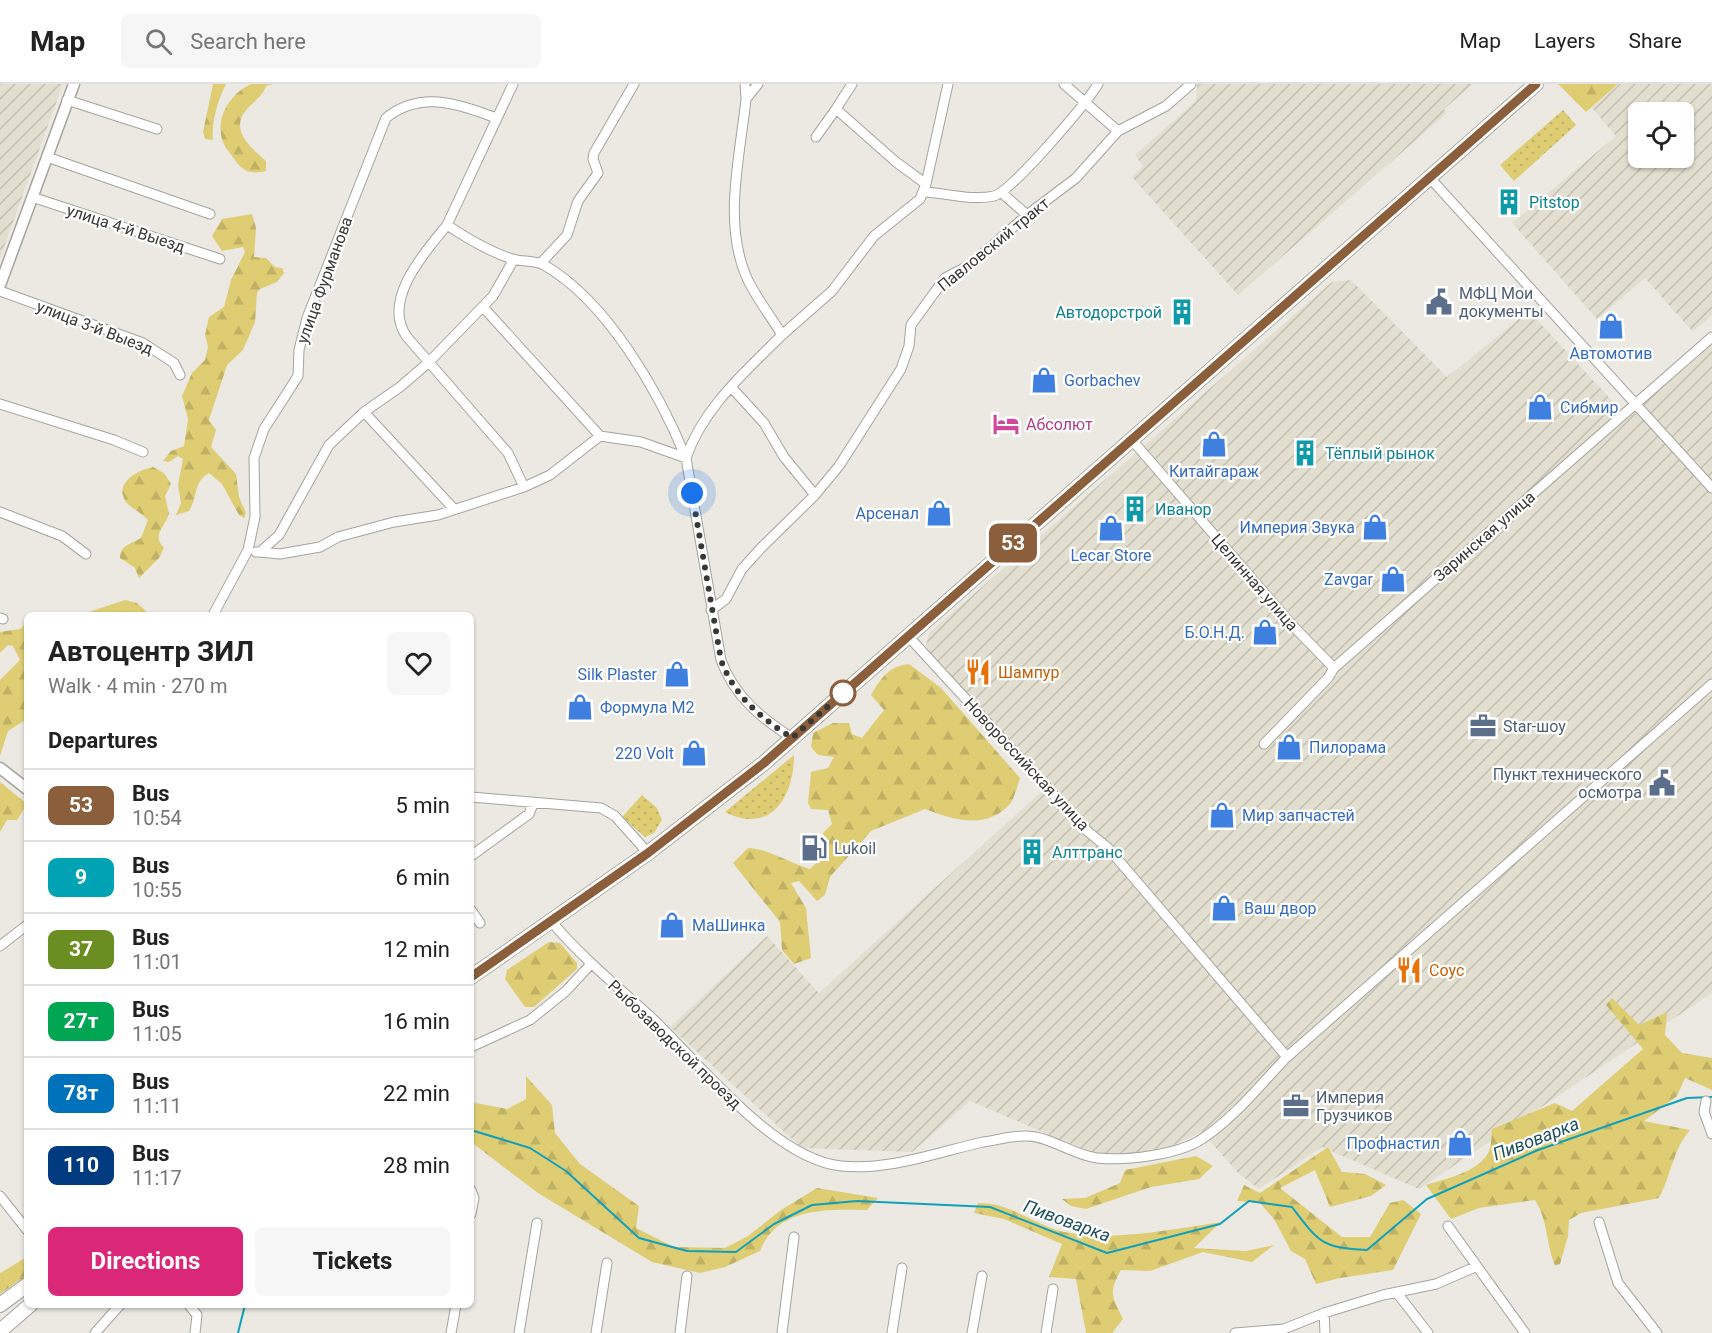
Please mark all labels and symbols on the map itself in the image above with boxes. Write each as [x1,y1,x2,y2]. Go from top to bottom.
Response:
building icon: Pitstop [1494,187,1524,217]
street label: Павловский тракт [934,193,1053,295]
place label: Pitstop [1529,193,1580,212]
street label: улица 4-й Выезд [64,200,188,257]
street label: улица Фурманова [293,214,356,346]
place label: МФЦ Мои документы [1459,284,1544,321]
public building icon: МФЦ Мои документы [1424,287,1454,317]
street label: улица 3-й Выезд [34,297,156,359]
building icon: Автодорстрой [1167,297,1197,327]
place label: Автодорстрой [1055,303,1162,322]
shop icon: Автомотив [1596,311,1626,341]
place label: Автомотив [1570,344,1652,363]
shop icon: Gorbachev [1029,365,1059,395]
place label: Gorbachev [1064,371,1141,390]
shop icon: Сибмир [1525,392,1555,422]
place label: Сибмир [1560,398,1618,417]
hotel icon: Абсолют [991,409,1021,439]
place label: Абсолют [1026,415,1093,434]
shop icon: Китайгараж [1199,429,1229,459]
building icon: Тёплый рынок [1290,438,1320,468]
place label: Тёплый рынок [1325,444,1435,463]
place label: Китайгараж [1169,462,1260,481]
your location [677,478,707,508]
street label: Заринская улица [1430,487,1539,586]
building icon: Иванор [1120,494,1150,524]
shop icon: Арсенал [924,498,954,528]
place label: Иванор [1155,500,1212,519]
place label: Арсенал [856,504,919,523]
shop icon: Империя Звука [1360,512,1390,542]
shop icon: Lecar Store [1096,513,1126,543]
place label: Империя Звука [1240,518,1355,537]
line badge: 53 [986,524,1040,562]
street label: Целинная улица [1207,530,1302,635]
place label: Lecar Store [1070,546,1152,565]
shop icon: Zavgar [1378,564,1408,594]
place label: Zavgar [1324,570,1374,589]
shop icon: Б.О.Н.Д. [1250,617,1280,647]
place label: Б.О.Н.Д. [1184,623,1245,642]
restaurant icon: Шампур [963,657,993,687]
shop icon: Silk Plaster [662,659,692,689]
place label: Шампур [998,663,1059,682]
place label: Silk Plaster [578,665,658,684]
unlabelled marker [830,680,856,706]
shop icon: Формула М2 [565,692,595,722]
street label: Новороссийская улица [960,694,1093,835]
place label: Формула М2 [600,698,694,717]
office icon: Star-шоу [1468,711,1498,741]
place label: Star-шоу [1503,717,1566,736]
shop icon: Пилорама [1274,732,1304,762]
shop icon: 220 Volt [679,738,709,768]
place label: Пилорама [1309,738,1386,757]
place label: 220 Volt [615,744,674,763]
place label: Пункт технического осмотра [1493,765,1642,802]
public building icon: Пункт технического осмотра [1647,768,1677,798]
shop icon: Мир запчастей [1207,800,1237,830]
place label: Мир запчастей [1242,806,1355,825]
fuel station icon: Lukoil [799,833,829,863]
building icon: Алттранс [1017,837,1047,867]
place label: Lukoil [834,839,876,858]
place label: Алттранс [1052,843,1123,862]
shop icon: Ваш двор [1209,893,1239,923]
place label: Ваш двор [1244,899,1317,918]
shop icon: МаШинка [657,910,687,940]
place label: МаШинка [692,916,766,935]
restaurant icon: Соус [1394,955,1424,985]
place label: Соус [1429,961,1464,980]
street label: Рыбозаводской проезд [604,976,745,1113]
place label: Империя Грузчиков [1316,1088,1393,1125]
office icon: Империя Грузчиков [1281,1091,1311,1121]
water label: Пивоварка [1490,1112,1582,1165]
shop icon: Профнастил [1445,1128,1475,1158]
place label: Профнастил [1346,1134,1440,1153]
water label: Пивоварка [1021,1195,1113,1246]

